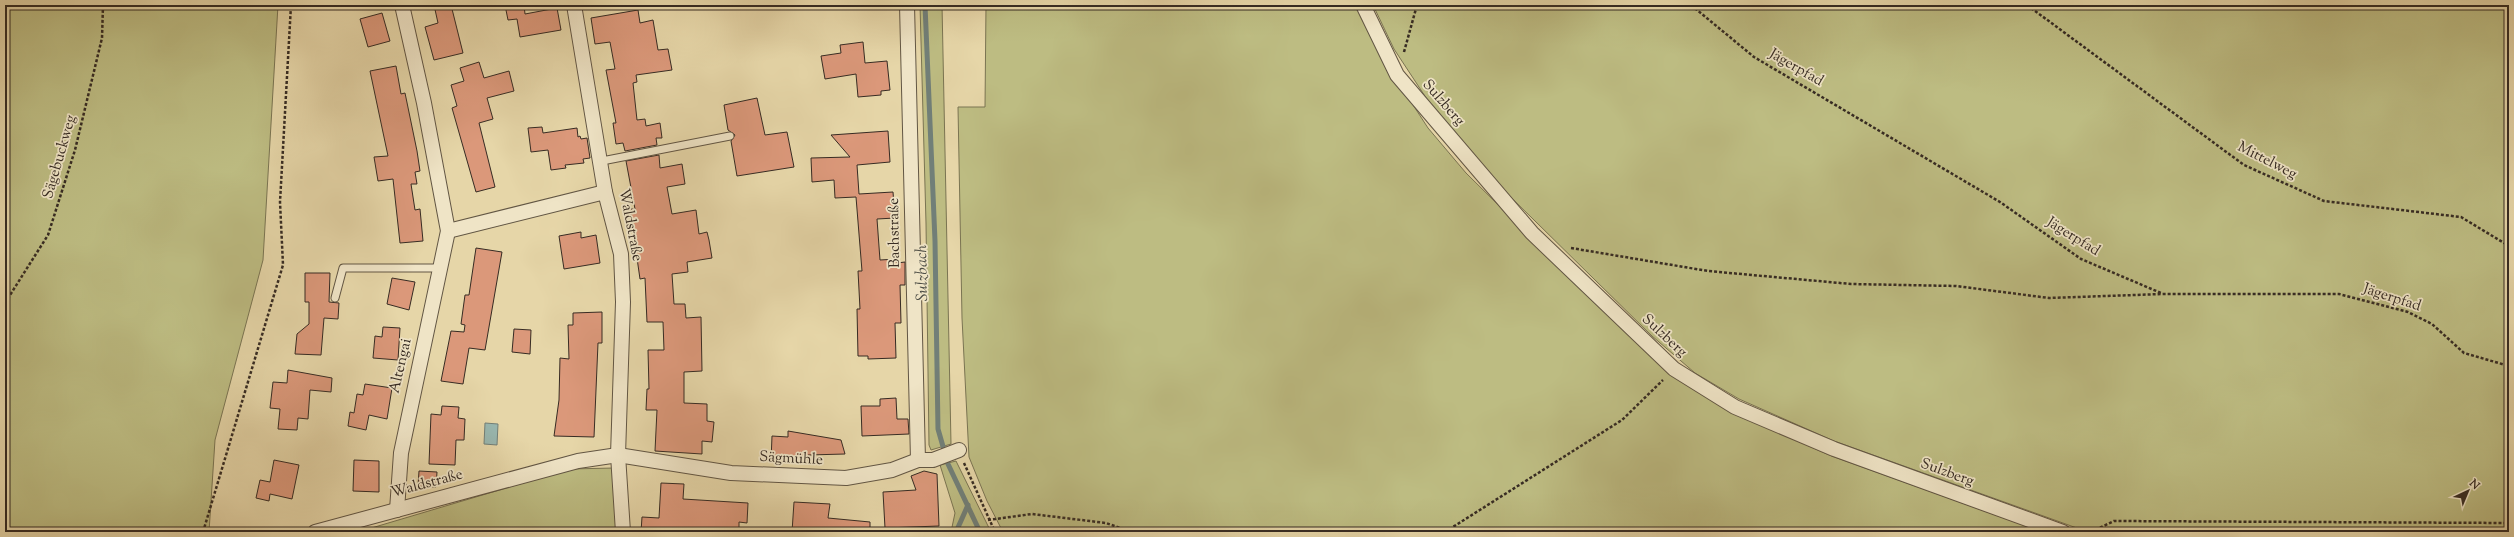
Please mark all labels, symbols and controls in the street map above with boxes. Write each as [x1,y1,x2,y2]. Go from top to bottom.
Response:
street label: Jägerpfad [1764,44,1828,92]
street label: Sulzberg [1417,75,1469,131]
street label: Sägebuckweg [38,113,82,201]
street label: Mittelweg [2234,137,2300,185]
street label: Waldstraße [613,187,647,263]
street label: Bachstraße [884,198,906,268]
street label: Jägerpfad [2041,212,2104,262]
water label: Sulzbach [911,244,935,301]
street label: Jägerpfad [2359,278,2424,317]
street label: Sulzberg [1637,309,1691,363]
street label: Altengai [385,337,417,395]
street label: Sägmühle [759,447,823,471]
street label: Sulzberg [1917,454,1977,492]
street label: Waldstraße [389,464,465,504]
north arrow [2448,471,2488,511]
text: N [2465,475,2483,493]

